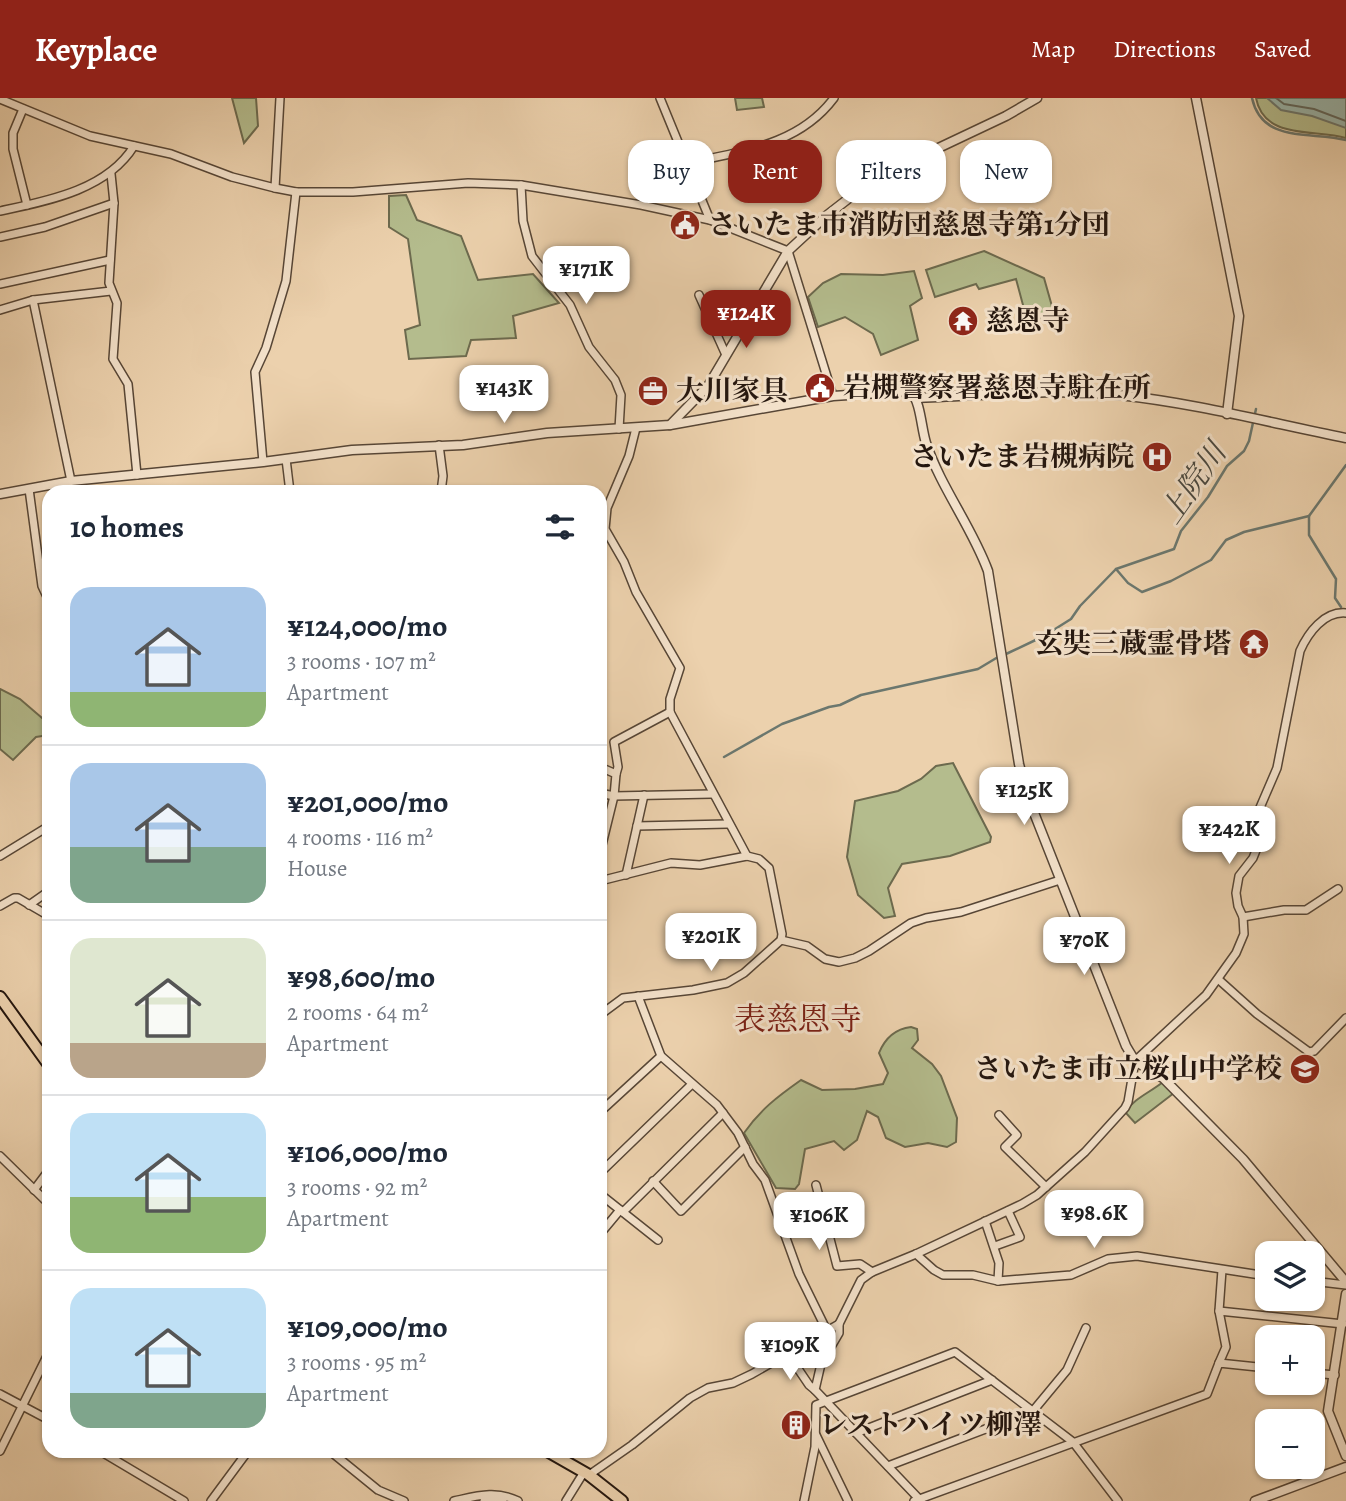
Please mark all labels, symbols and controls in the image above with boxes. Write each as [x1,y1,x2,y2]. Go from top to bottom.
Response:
text: Keyplace [35,27,157,72]
text: Map [1031,33,1075,65]
text: Directions [1113,33,1216,65]
text: Saved [1254,33,1311,65]
chip: Buy [628,140,714,203]
chip: Rent [728,140,822,203]
chip: Filters [836,140,946,203]
chip: New [960,140,1052,203]
place label: さいたま市消防団慈恩寺第1分団 [708,206,1110,244]
public building icon: さいたま市消防団慈恩寺第1分団 [668,208,702,242]
pin: ¥171K [537,246,635,306]
text: ¥171K [559,253,613,284]
pin: ¥124K [697,290,795,350]
text: ¥124K [717,297,775,328]
place label: 慈恩寺 [986,302,1070,340]
temple icon: 慈恩寺 [946,304,980,338]
pin: ¥143K [455,366,553,425]
place label: 岩槻警察署慈恩寺駐在所 [843,369,1151,407]
public building icon: 岩槻警察署慈恩寺駐在所 [803,371,837,405]
text: ¥143K [475,372,533,403]
place label: 大川家具 [676,372,788,410]
office icon: 大川家具 [636,374,670,408]
water label: 上院川 [1151,432,1237,531]
place label: さいたま岩槻病院 [910,438,1134,476]
hospital icon: さいたま岩槻病院 [1140,440,1174,474]
text: 10 homes [70,507,184,547]
icon: filters [541,508,579,546]
text: ¥124,000/mo [287,606,447,646]
icon: home [126,615,210,699]
place label: 玄奘三蔵霊骨塔 [1035,625,1231,663]
temple icon: 玄奘三蔵霊骨塔 [1237,627,1271,661]
text: 3 rooms · 107 m² [287,646,436,677]
text: Apartment [287,677,389,708]
pin: ¥125K [975,768,1073,827]
text: ¥125K [995,774,1053,805]
text: ¥201,000/mo [287,782,448,822]
icon: home [126,791,210,875]
pin: ¥242K [1180,806,1278,866]
text: ¥242K [1198,813,1260,844]
text: 4 rooms · 116 m² [287,822,433,853]
text: House [287,853,347,884]
pin: ¥201K [662,914,760,973]
pin: ¥70K [1043,918,1125,977]
text: ¥201K [681,920,741,951]
text: ¥70K [1059,924,1109,955]
text: ¥98,600/mo [287,957,435,997]
icon: home [126,966,210,1050]
text: 2 rooms · 64 m² [287,997,428,1028]
district label: 表慈恩寺 [734,997,862,1041]
text: Apartment [287,1028,389,1059]
place label: さいたま市立桜山中学校 [974,1050,1282,1088]
school or university icon: さいたま市立桜山中学校 [1288,1052,1322,1086]
text: ¥106,000/mo [287,1132,448,1172]
icon: home [126,1141,210,1225]
text: 3 rooms · 92 m² [287,1172,427,1203]
pin: ¥98.6K [1037,1190,1151,1250]
pin: ¥106K [770,1192,868,1252]
text: ¥98.6K [1060,1197,1128,1228]
text: ¥106K [790,1199,848,1230]
text: Apartment [287,1203,389,1234]
map controls [1255,1241,1325,1479]
button: layers [1255,1241,1325,1311]
text: ¥109,000/mo [287,1307,448,1347]
icon: home [126,1316,210,1400]
pin: ¥109K [741,1322,839,1382]
button: + [1255,1325,1325,1395]
text: ¥109K [761,1329,819,1360]
text: 3 rooms · 95 m² [287,1347,426,1378]
text: Apartment [287,1378,389,1409]
place label: レストハイツ柳澤 [819,1406,1042,1444]
building icon: レストハイツ柳澤 [779,1408,813,1442]
button: − [1255,1409,1325,1479]

